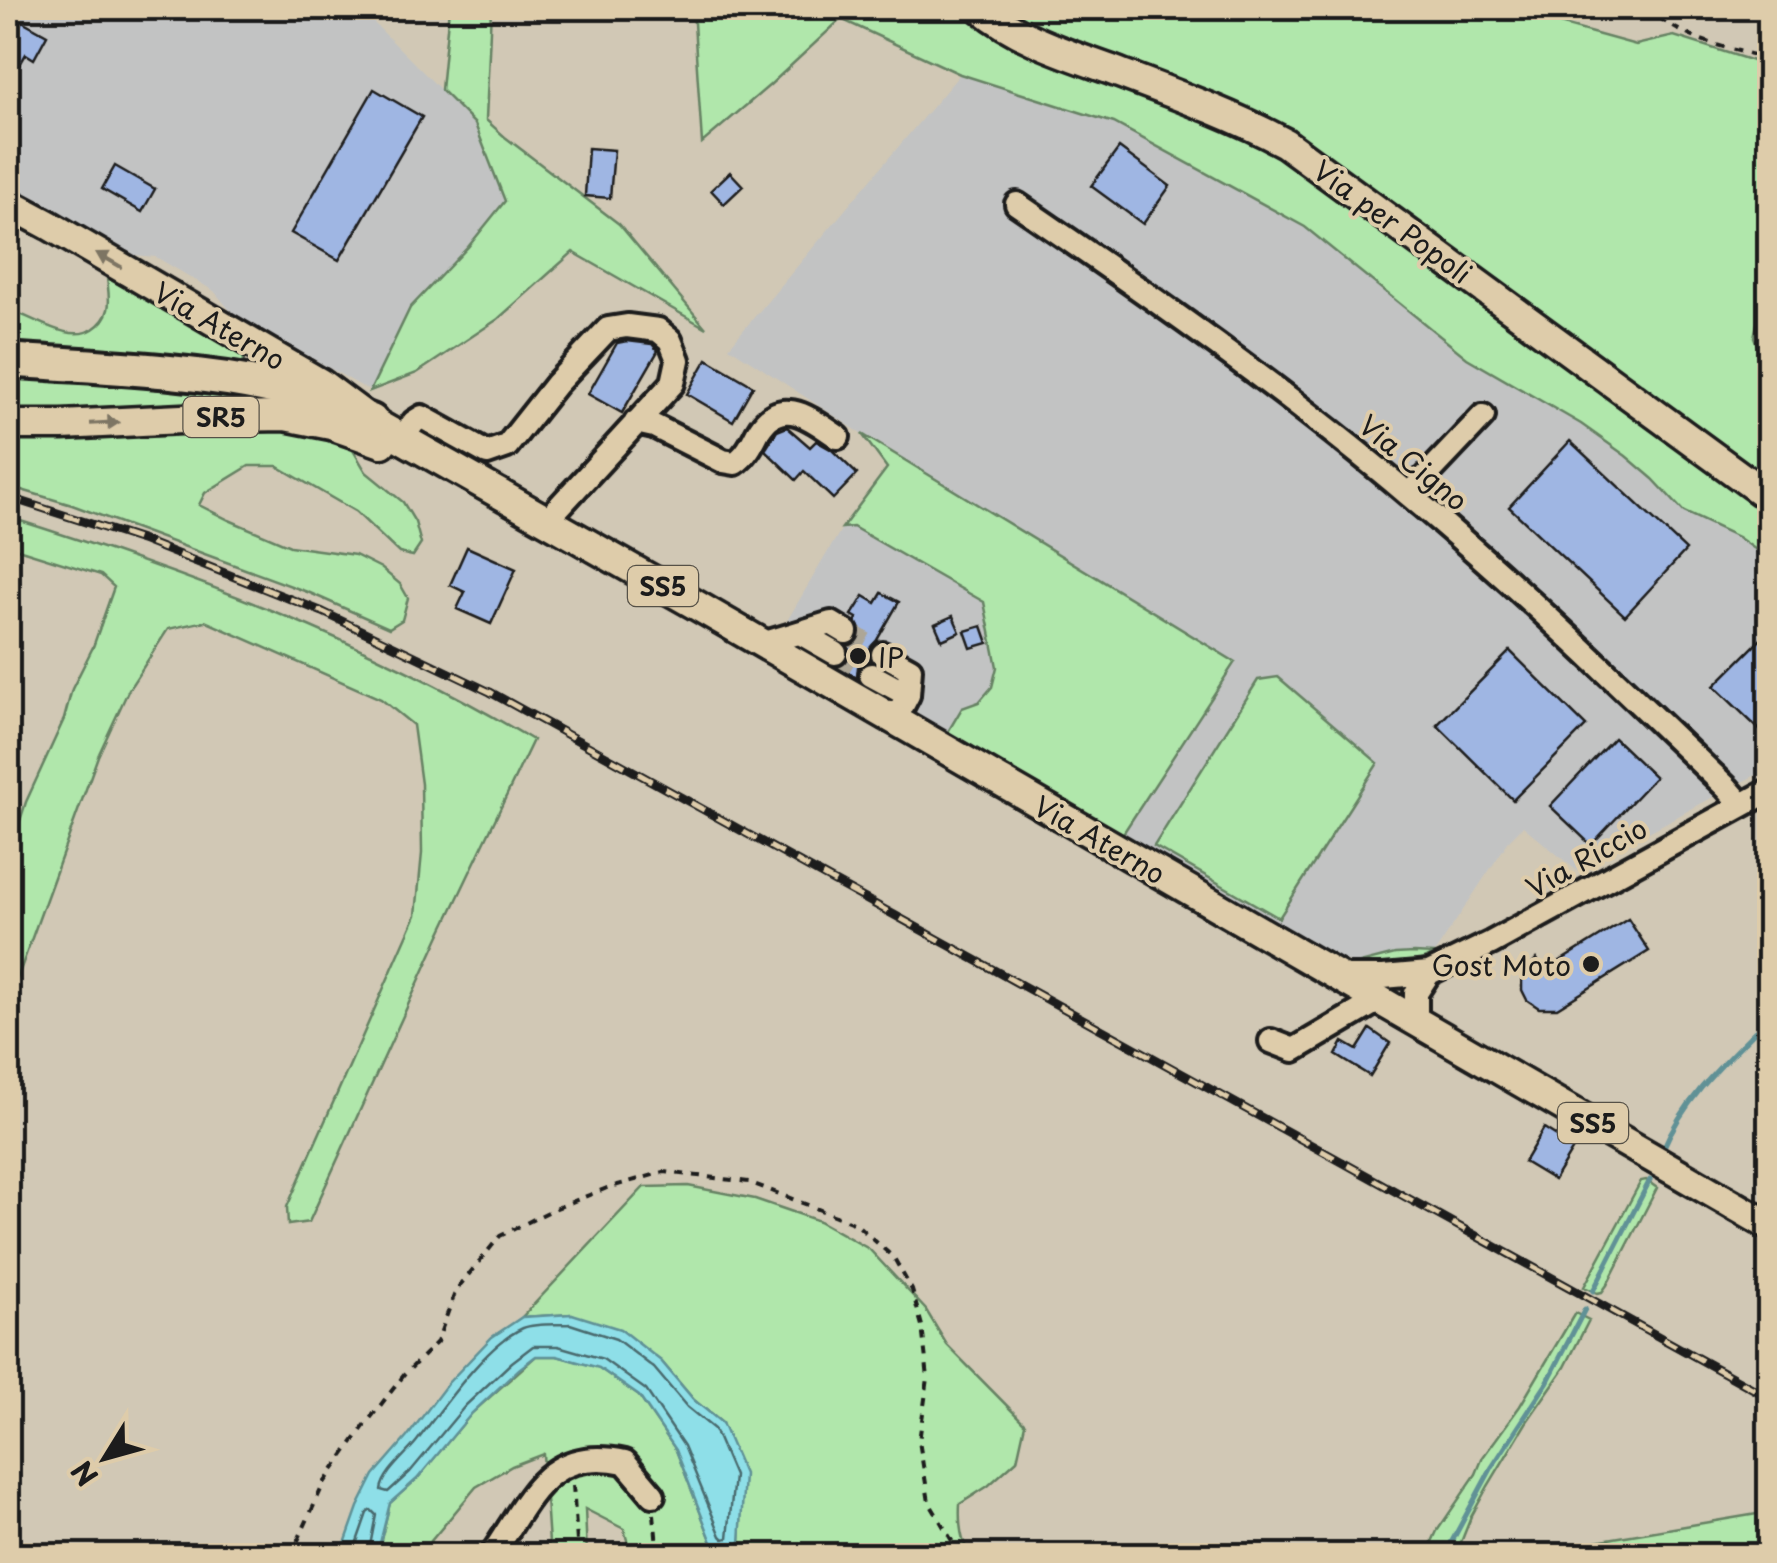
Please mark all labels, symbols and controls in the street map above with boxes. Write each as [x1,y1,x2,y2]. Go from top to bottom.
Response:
street label: Via per Popoli [1305,149,1481,293]
one-way arrow [95,252,123,269]
street label: Via Aterno [146,270,294,380]
road number: SR5 [184,397,258,437]
street label: Via Cigno [1350,403,1478,521]
one-way arrow [89,415,121,431]
road number: SS5 [628,566,698,606]
place label: IP [878,635,904,678]
marker: IP [847,645,869,667]
street label: Via Aterno [1026,784,1174,894]
street label: Via Riccio [1518,806,1654,908]
place label: Gost Moto [1431,943,1571,986]
marker: Gost Moto [1580,953,1602,975]
road number: SS5 [1558,1103,1628,1143]
north arrow [55,1408,155,1508]
text: N [60,1452,108,1496]

